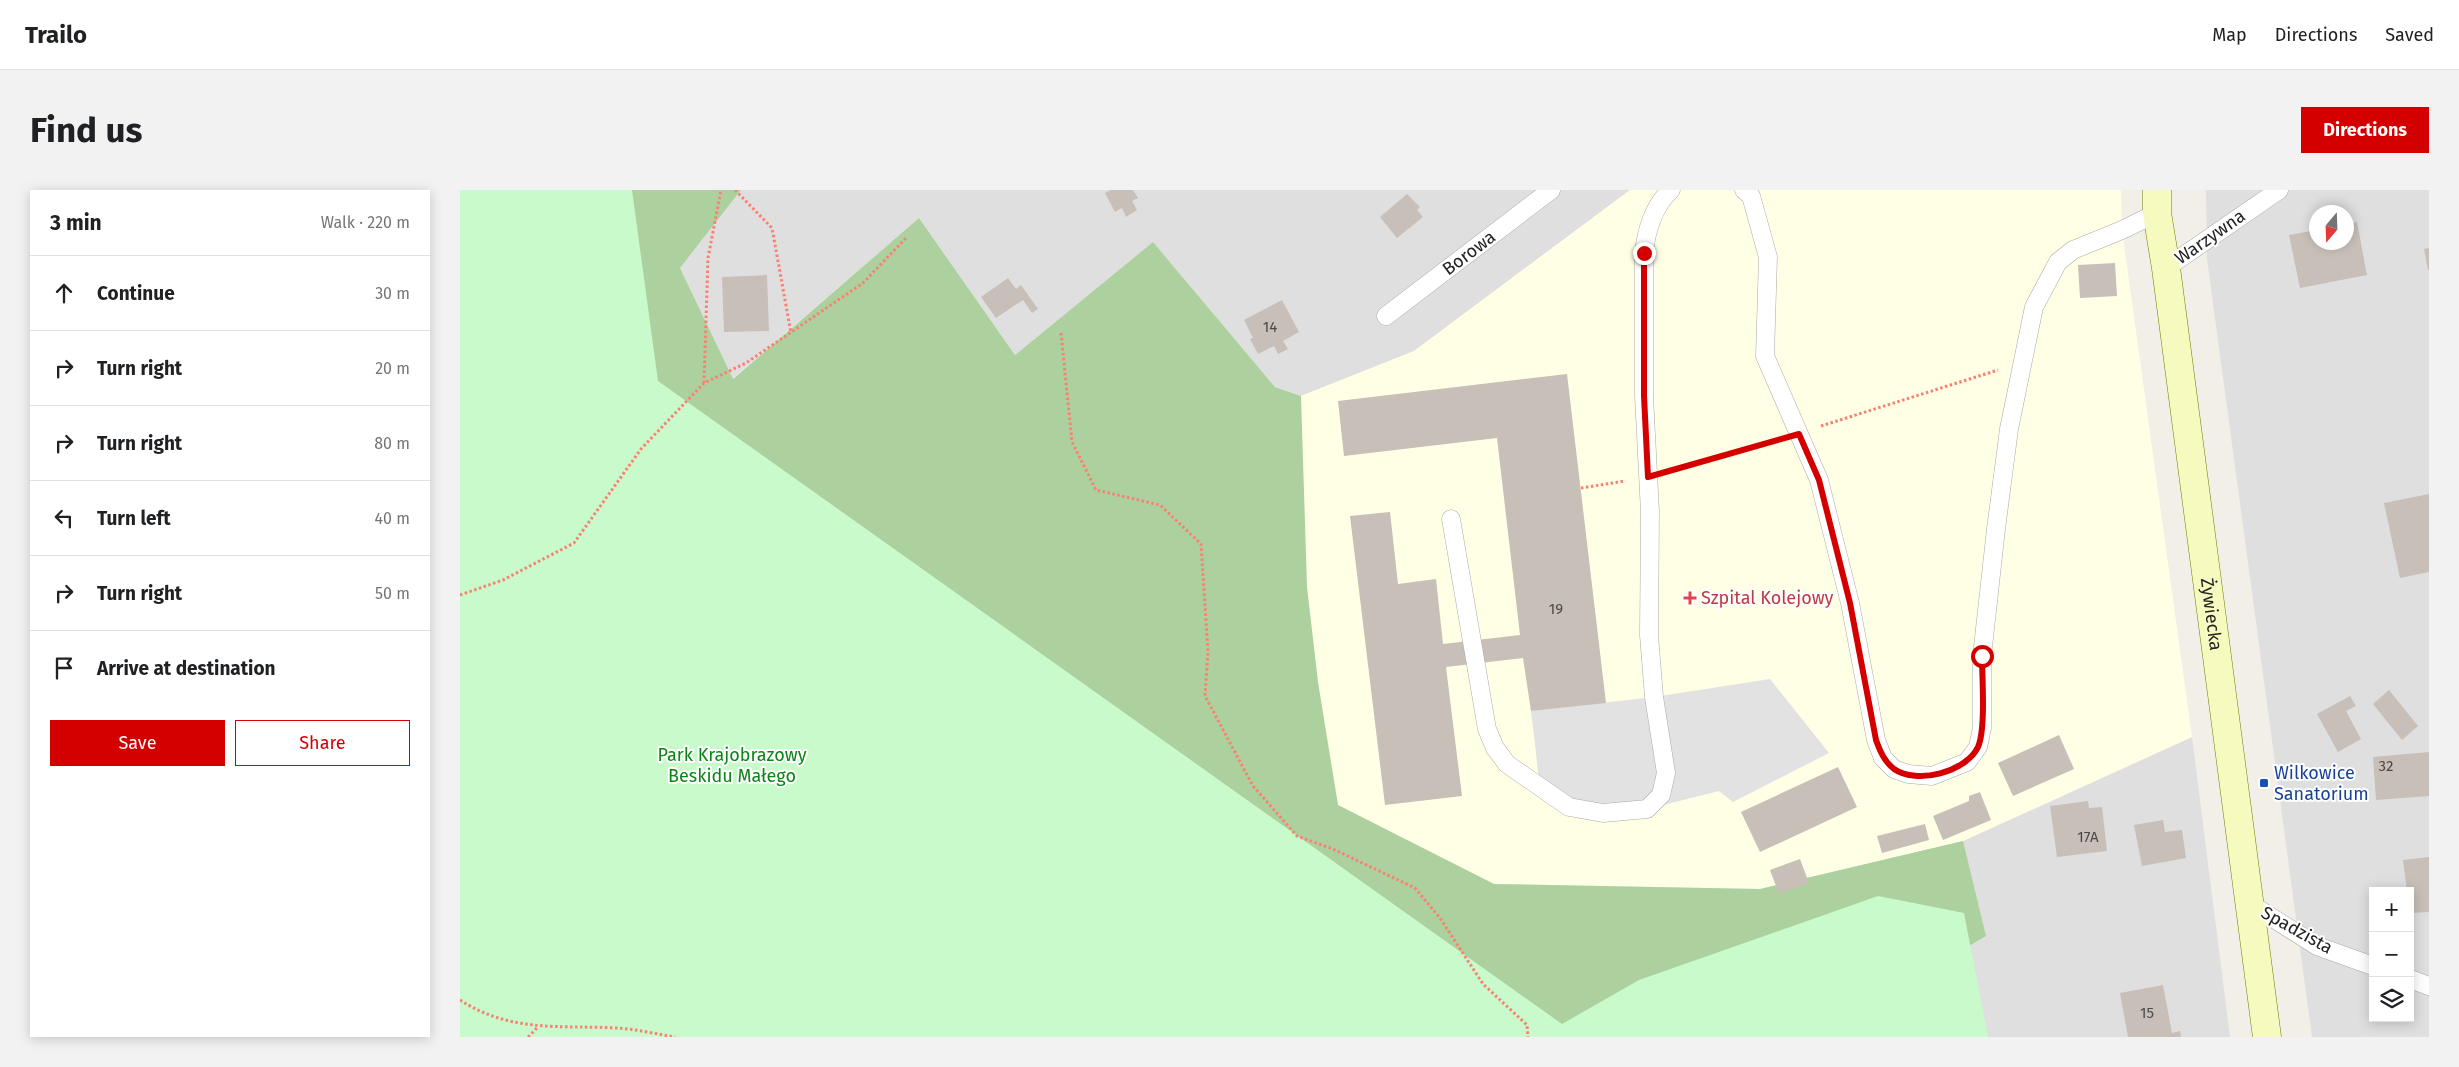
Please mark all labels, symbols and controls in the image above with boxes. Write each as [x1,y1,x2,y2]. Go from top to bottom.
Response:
text: Trailo [25,21,87,49]
text: Map [2212,24,2247,46]
text: Directions [2275,24,2357,46]
text: Saved [2385,24,2434,46]
button: Directions [2301,107,2429,153]
text: Find us [30,109,142,151]
street label: Warzywna [2171,205,2249,269]
north arrow [2309,205,2354,250]
text: 3 min [50,210,102,236]
text: Walk · 220 m [321,213,410,232]
street label: Borowa [1438,226,1500,280]
route end [1633,242,1656,265]
icon: ahead [50,279,78,307]
text: Continue [97,282,175,305]
text: 30 m [375,284,410,303]
house number: 14 [1263,318,1277,336]
icon: right [50,354,78,382]
text: Turn right [97,357,182,380]
text: 20 m [375,359,410,378]
icon: right [50,429,78,457]
text: Turn right [97,432,182,455]
text: 80 m [374,434,410,453]
icon: left [50,504,78,532]
text: Turn left [97,507,171,530]
text: 40 m [375,509,410,528]
street label: Żywiecka [2196,577,2227,652]
icon: right [50,579,78,607]
text: Turn right [97,582,182,605]
text: 50 m [375,584,410,603]
place label: Szpital Kolejowy [1701,587,1834,609]
marker: Szpital Kolejowy [1683,591,1697,605]
house number: 19 [1549,600,1563,618]
route start [1971,645,1994,668]
icon: arrive [50,654,78,682]
text: Arrive at destination [97,657,276,680]
button: Save [50,720,225,766]
button: Share [235,720,410,766]
park label: Park Krajobrazowy Beskidu Małego [657,744,807,787]
house number: 32 [2379,757,2393,775]
place label: Wilkowice Sanatorium [2274,762,2369,805]
marker: Wilkowice Sanatorium [2258,777,2270,789]
house number: 17A [2077,828,2099,846]
map controls [2369,887,2414,1022]
button: + [2369,887,2414,932]
street label: Spadzista [2257,901,2337,959]
button: − [2369,932,2414,977]
button: layers [2369,977,2414,1022]
house number: 15 [2140,1004,2154,1022]

